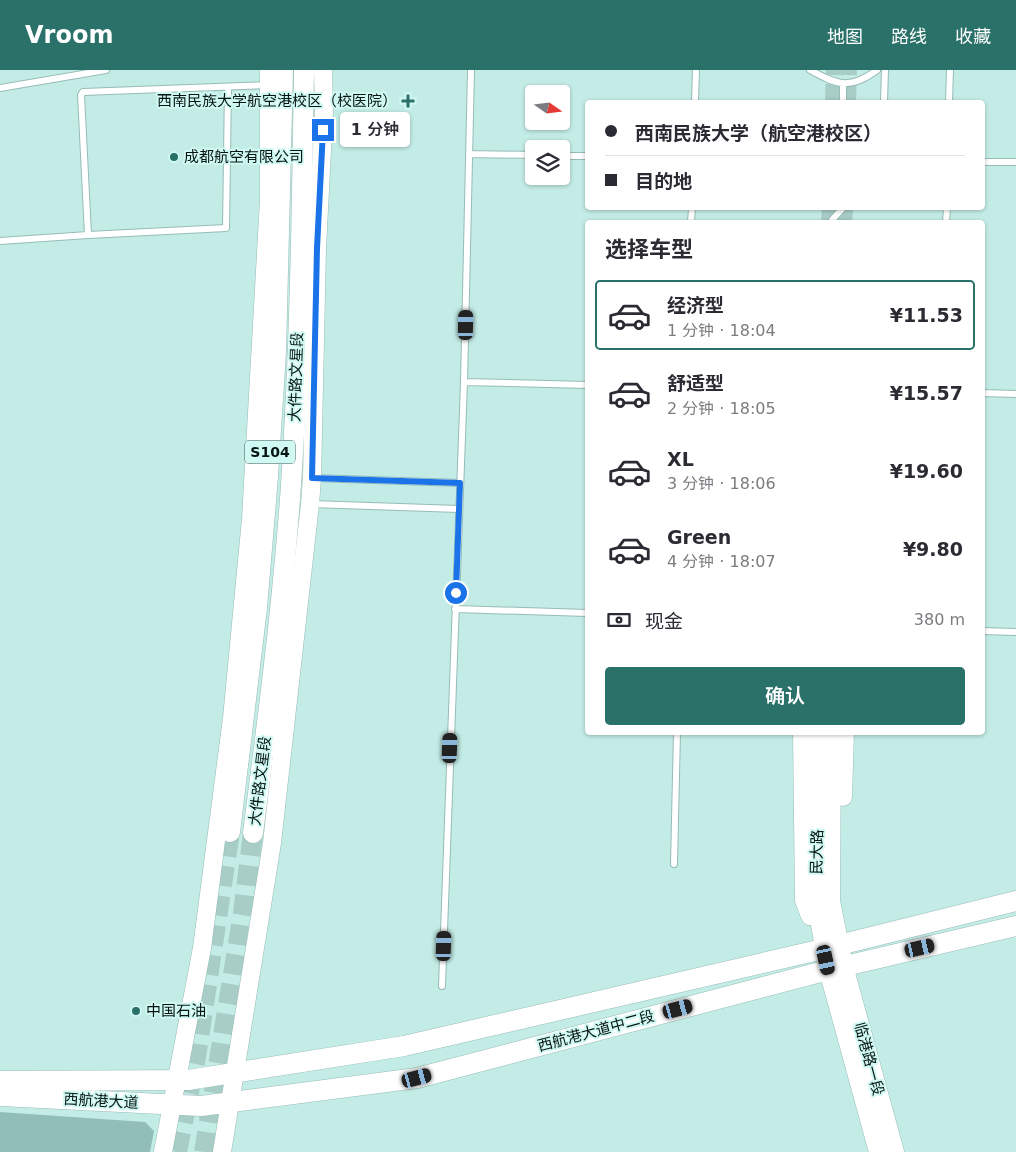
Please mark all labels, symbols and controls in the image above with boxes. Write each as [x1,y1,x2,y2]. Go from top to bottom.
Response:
text: Vroom [25,21,113,49]
text: 地图 [827,26,863,47]
text: 路线 [891,26,927,47]
text: 收藏 [955,26,991,47]
north arrow [525,85,570,130]
map controls [525,85,570,185]
place label: 西南民族大学航空港校区（校医院） [157,92,397,110]
marker: 西南民族大学航空港校区（校医院） [401,94,415,108]
callout: 1 分钟 [340,112,410,148]
route end [312,119,334,141]
text: 1 分钟 [351,120,399,139]
text: 西南民族大学（航空港校区） [635,122,882,144]
button: layers [525,140,570,185]
place label: 成都航空有限公司 [184,148,304,166]
marker: 成都航空有限公司 [168,151,180,163]
text: 目的地 [635,170,692,192]
text: 选择车型 [605,237,693,262]
icon: car [607,293,652,338]
text: 经济型 [667,294,724,316]
text: ¥11.53 [890,304,963,326]
car [458,310,473,340]
text: 1 分钟 · 18:04 [667,321,776,340]
street label: 大件路文星段 [285,332,307,422]
icon: car [607,371,652,416]
text: 舒适型 [667,372,724,394]
text: ¥15.57 [890,382,963,404]
text: 2 分钟 · 18:05 [667,399,776,418]
road number: S104 [245,441,295,464]
text: XL [667,448,694,470]
icon: car [607,449,652,494]
text: ¥19.60 [890,460,963,482]
text: 3 分钟 · 18:06 [667,474,776,493]
text: Green [667,526,731,548]
icon: car [607,527,652,572]
text: ¥9.80 [903,538,963,560]
text: 4 分钟 · 18:07 [667,552,776,571]
route start [445,582,467,604]
icon: cash [605,606,633,634]
text: 现金 [645,610,683,632]
text: 380 m [914,610,965,629]
button: 确认 [605,667,965,725]
car [441,733,458,763]
street label: 大件路文星段 [246,735,274,827]
street label: 民大路 [808,829,826,875]
car [435,931,452,961]
car [903,937,936,959]
car [815,944,836,976]
car [661,998,694,1020]
place label: 中国石油 [146,1002,206,1020]
marker: 中国石油 [130,1005,142,1017]
street label: 西航港大道中二段 [536,1007,656,1055]
street label: 临港路一段 [851,1020,887,1098]
car [400,1067,433,1089]
street label: 西航港大道 [63,1090,139,1112]

